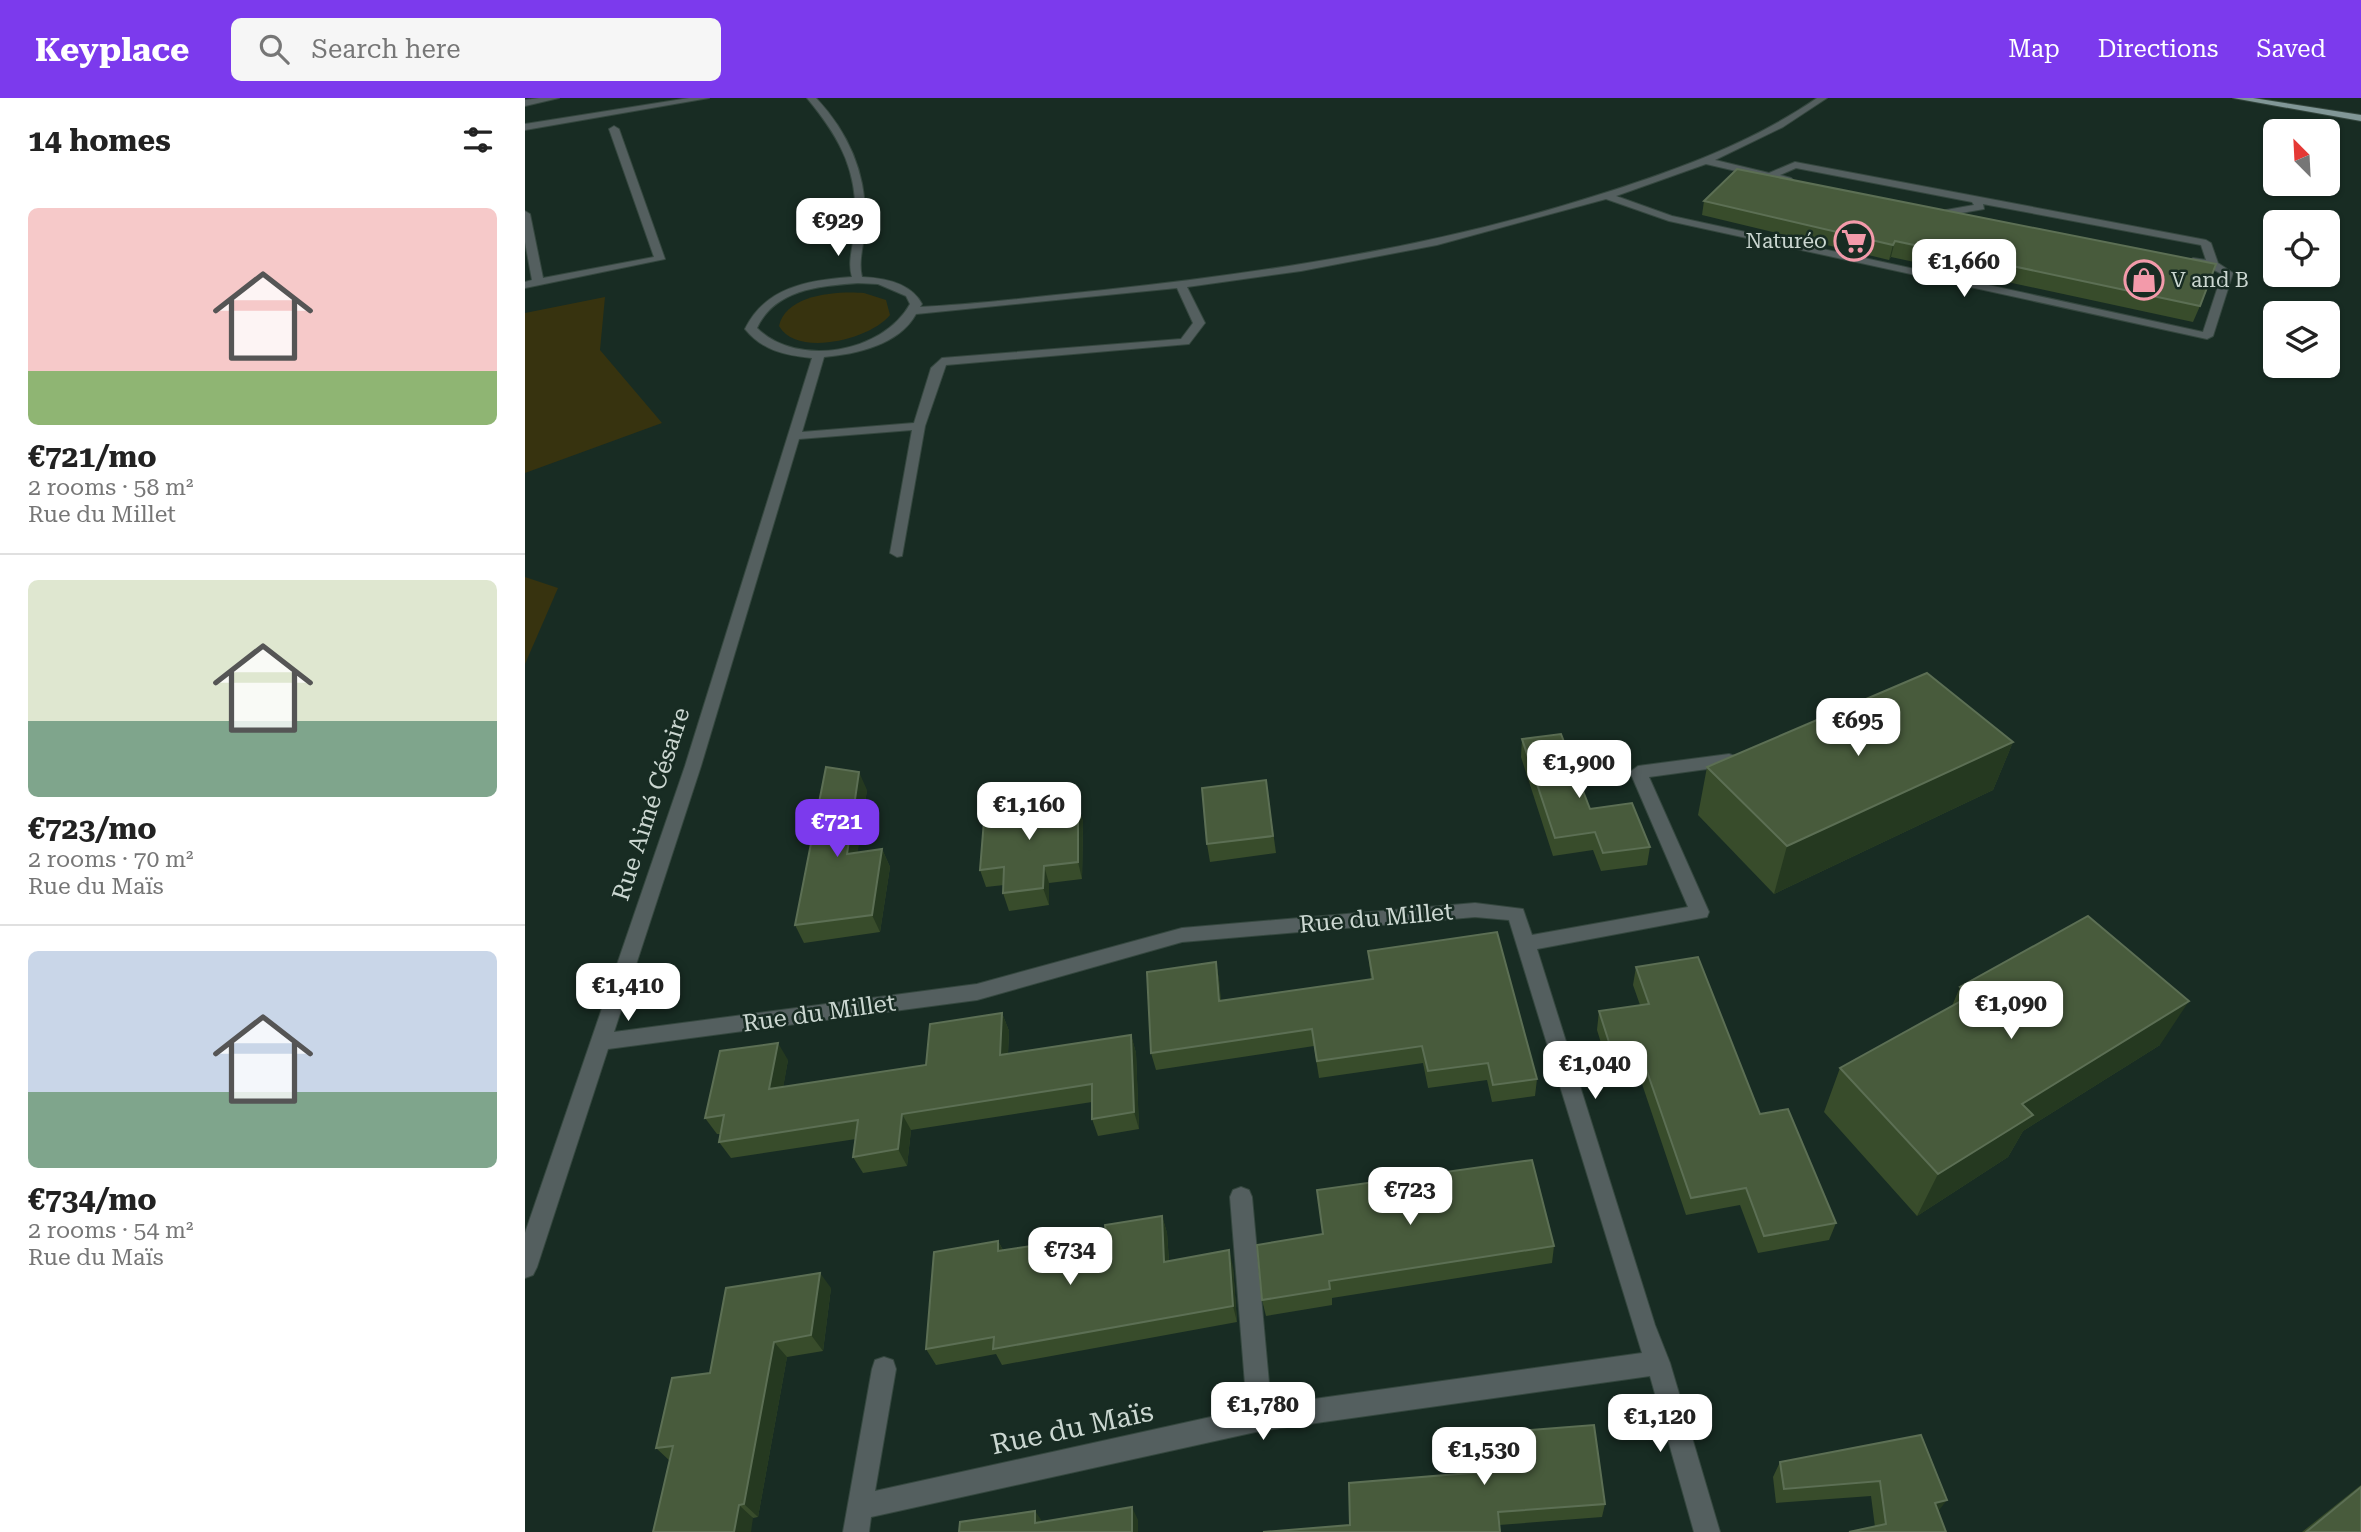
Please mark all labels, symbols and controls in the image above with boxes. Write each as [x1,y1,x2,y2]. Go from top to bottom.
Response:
search box [231,18,721,81]
text: Keyplace [35,30,189,69]
icon: search [255,30,293,68]
text: Search here [311,34,460,64]
text: Map [2008,35,2060,63]
text: Directions [2098,35,2218,63]
text: Saved [2256,35,2326,63]
north arrow [2263,119,2340,196]
map controls [2263,119,2340,378]
icon: filters [459,121,497,159]
text: 14 homes [28,123,171,158]
pin: €929 [797,198,879,258]
text: €929 [812,207,864,234]
button: locate [2263,210,2340,287]
supermarket icon: Naturéo [1833,220,1875,262]
place label: Naturéo [1745,229,1827,253]
pin: €1,660 [1907,240,2021,299]
text: €1,660 [1928,248,2000,275]
icon: home [200,253,326,379]
shop icon: V and B [2123,259,2165,301]
place label: V and B [2171,268,2249,292]
button: layers [2263,301,2340,378]
text: €721/mo [28,439,157,474]
text: 2 rooms · 58 m² [28,474,194,501]
text: Rue du Millet [28,501,176,528]
icon: home [200,625,326,751]
pin: €695 [1817,698,1899,758]
street label: Rue Aimé Césaire [607,704,695,904]
text: €695 [1832,707,1884,734]
pin: €1,900 [1522,740,1636,800]
text: €1,900 [1543,749,1615,776]
pin: €1,160 [972,782,1086,842]
text: €1,160 [993,791,1065,818]
pin: €721 [796,800,878,859]
text: €721 [811,808,863,835]
text: €723/mo [28,811,157,846]
text: 2 rooms · 70 m² [28,846,194,873]
text: Rue du Maïs [28,873,164,900]
street label: Rue du Millet [1298,897,1454,939]
pin: €1,410 [571,964,685,1023]
text: €1,410 [592,972,664,999]
pin: €1,090 [1954,982,2068,1041]
street label: Rue du Millet [741,988,897,1038]
text: €1,090 [1975,990,2047,1017]
icon: home [200,996,326,1122]
pin: €1,040 [1538,1042,1652,1101]
text: €1,040 [1559,1050,1631,1077]
pin: €723 [1369,1168,1451,1227]
text: €723 [1384,1176,1436,1203]
text: €734/mo [28,1182,157,1217]
text: 2 rooms · 54 m² [28,1217,194,1244]
pin: €734 [1029,1228,1111,1287]
text: €734 [1044,1236,1096,1263]
text: Rue du Maïs [28,1244,164,1271]
pin: €1,780 [1206,1382,1320,1442]
text: €1,780 [1227,1391,1299,1418]
pin: €1,120 [1603,1394,1717,1454]
street label: Rue du Maïs [988,1395,1156,1461]
text: €1,120 [1624,1403,1696,1430]
pin: €1,530 [1427,1428,1541,1487]
text: €1,530 [1448,1436,1520,1463]

